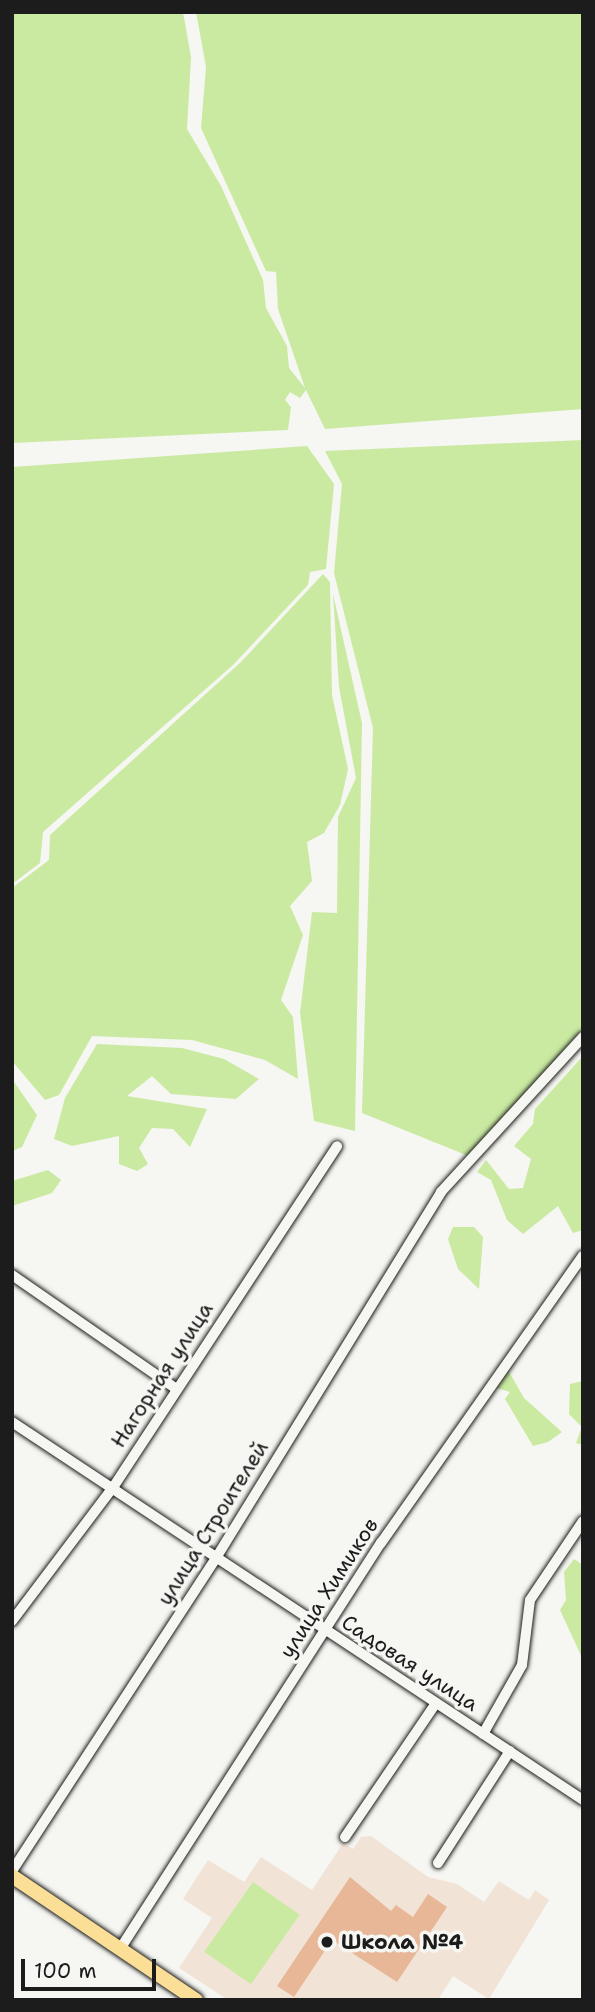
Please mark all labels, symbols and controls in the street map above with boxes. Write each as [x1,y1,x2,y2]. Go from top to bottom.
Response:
street label: Нагорная улица [106,1298,218,1452]
street label: улица Строителей [152,1436,274,1610]
street label: улица Химиков [274,1513,384,1663]
street label: Садовая улица [337,1609,483,1717]
place label: Школа №4 [341,1929,463,1955]
marker: Школа №4 [319,1934,335,1950]
scale bar [24,1946,159,1990]
text: 100 m [34,1957,97,1985]

